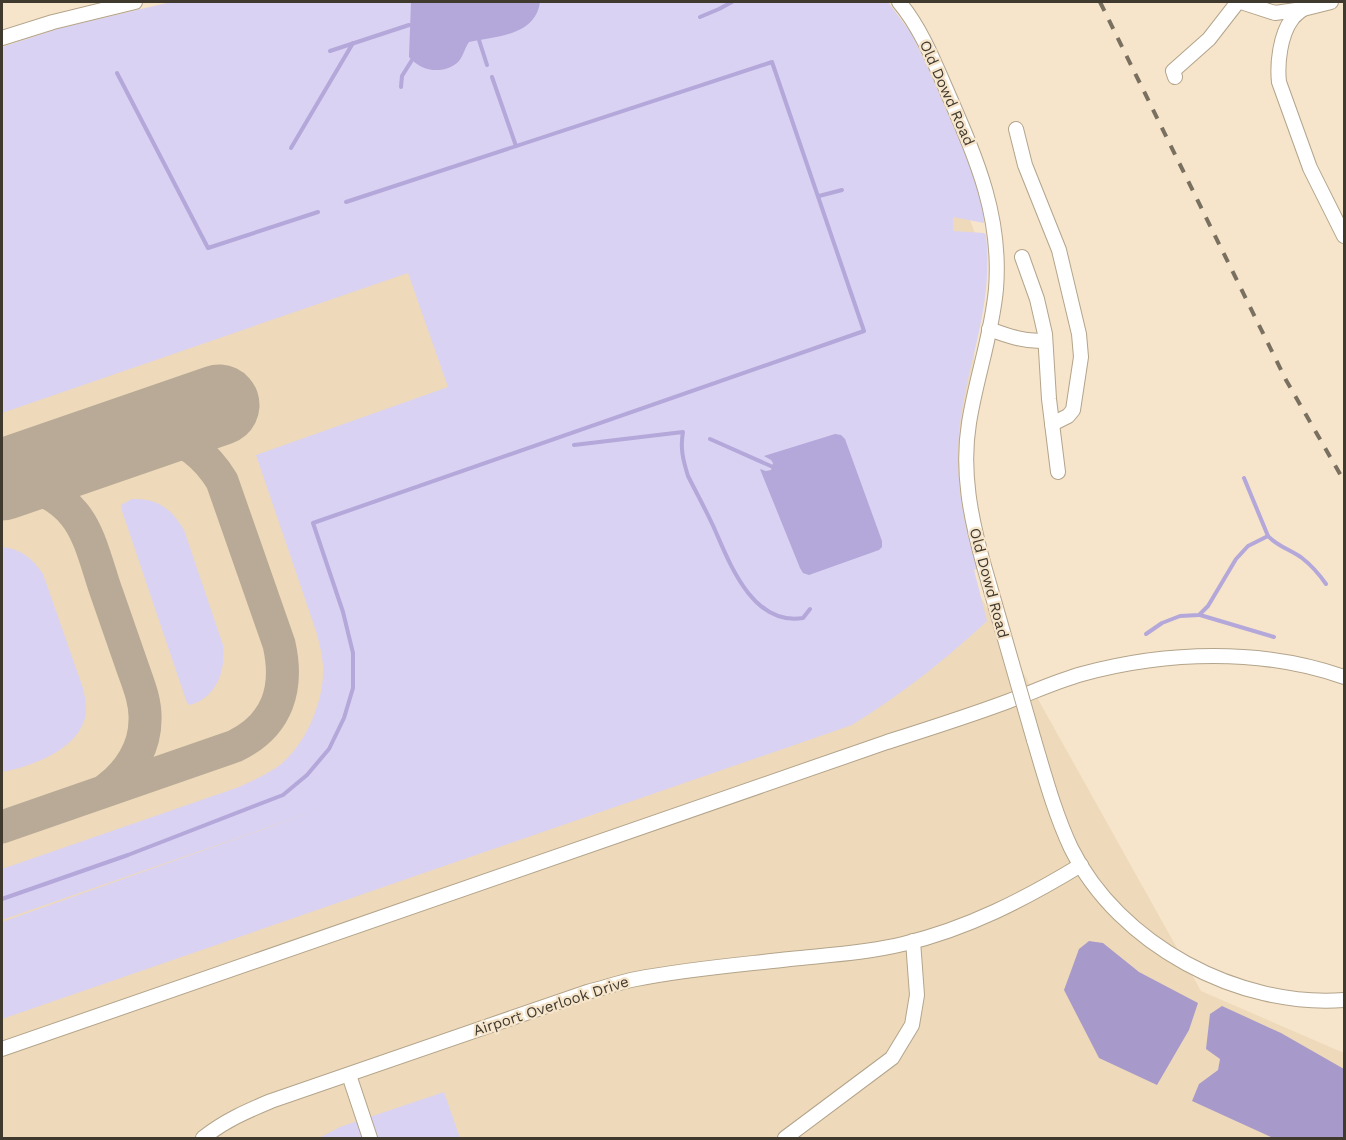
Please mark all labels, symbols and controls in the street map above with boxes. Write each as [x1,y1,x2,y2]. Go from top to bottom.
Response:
street label: Old Dowd Road [916,38,978,148]
street label: Old Dowd Road [966,526,1012,640]
street label: Airport Overlook Drive [471,972,631,1040]

